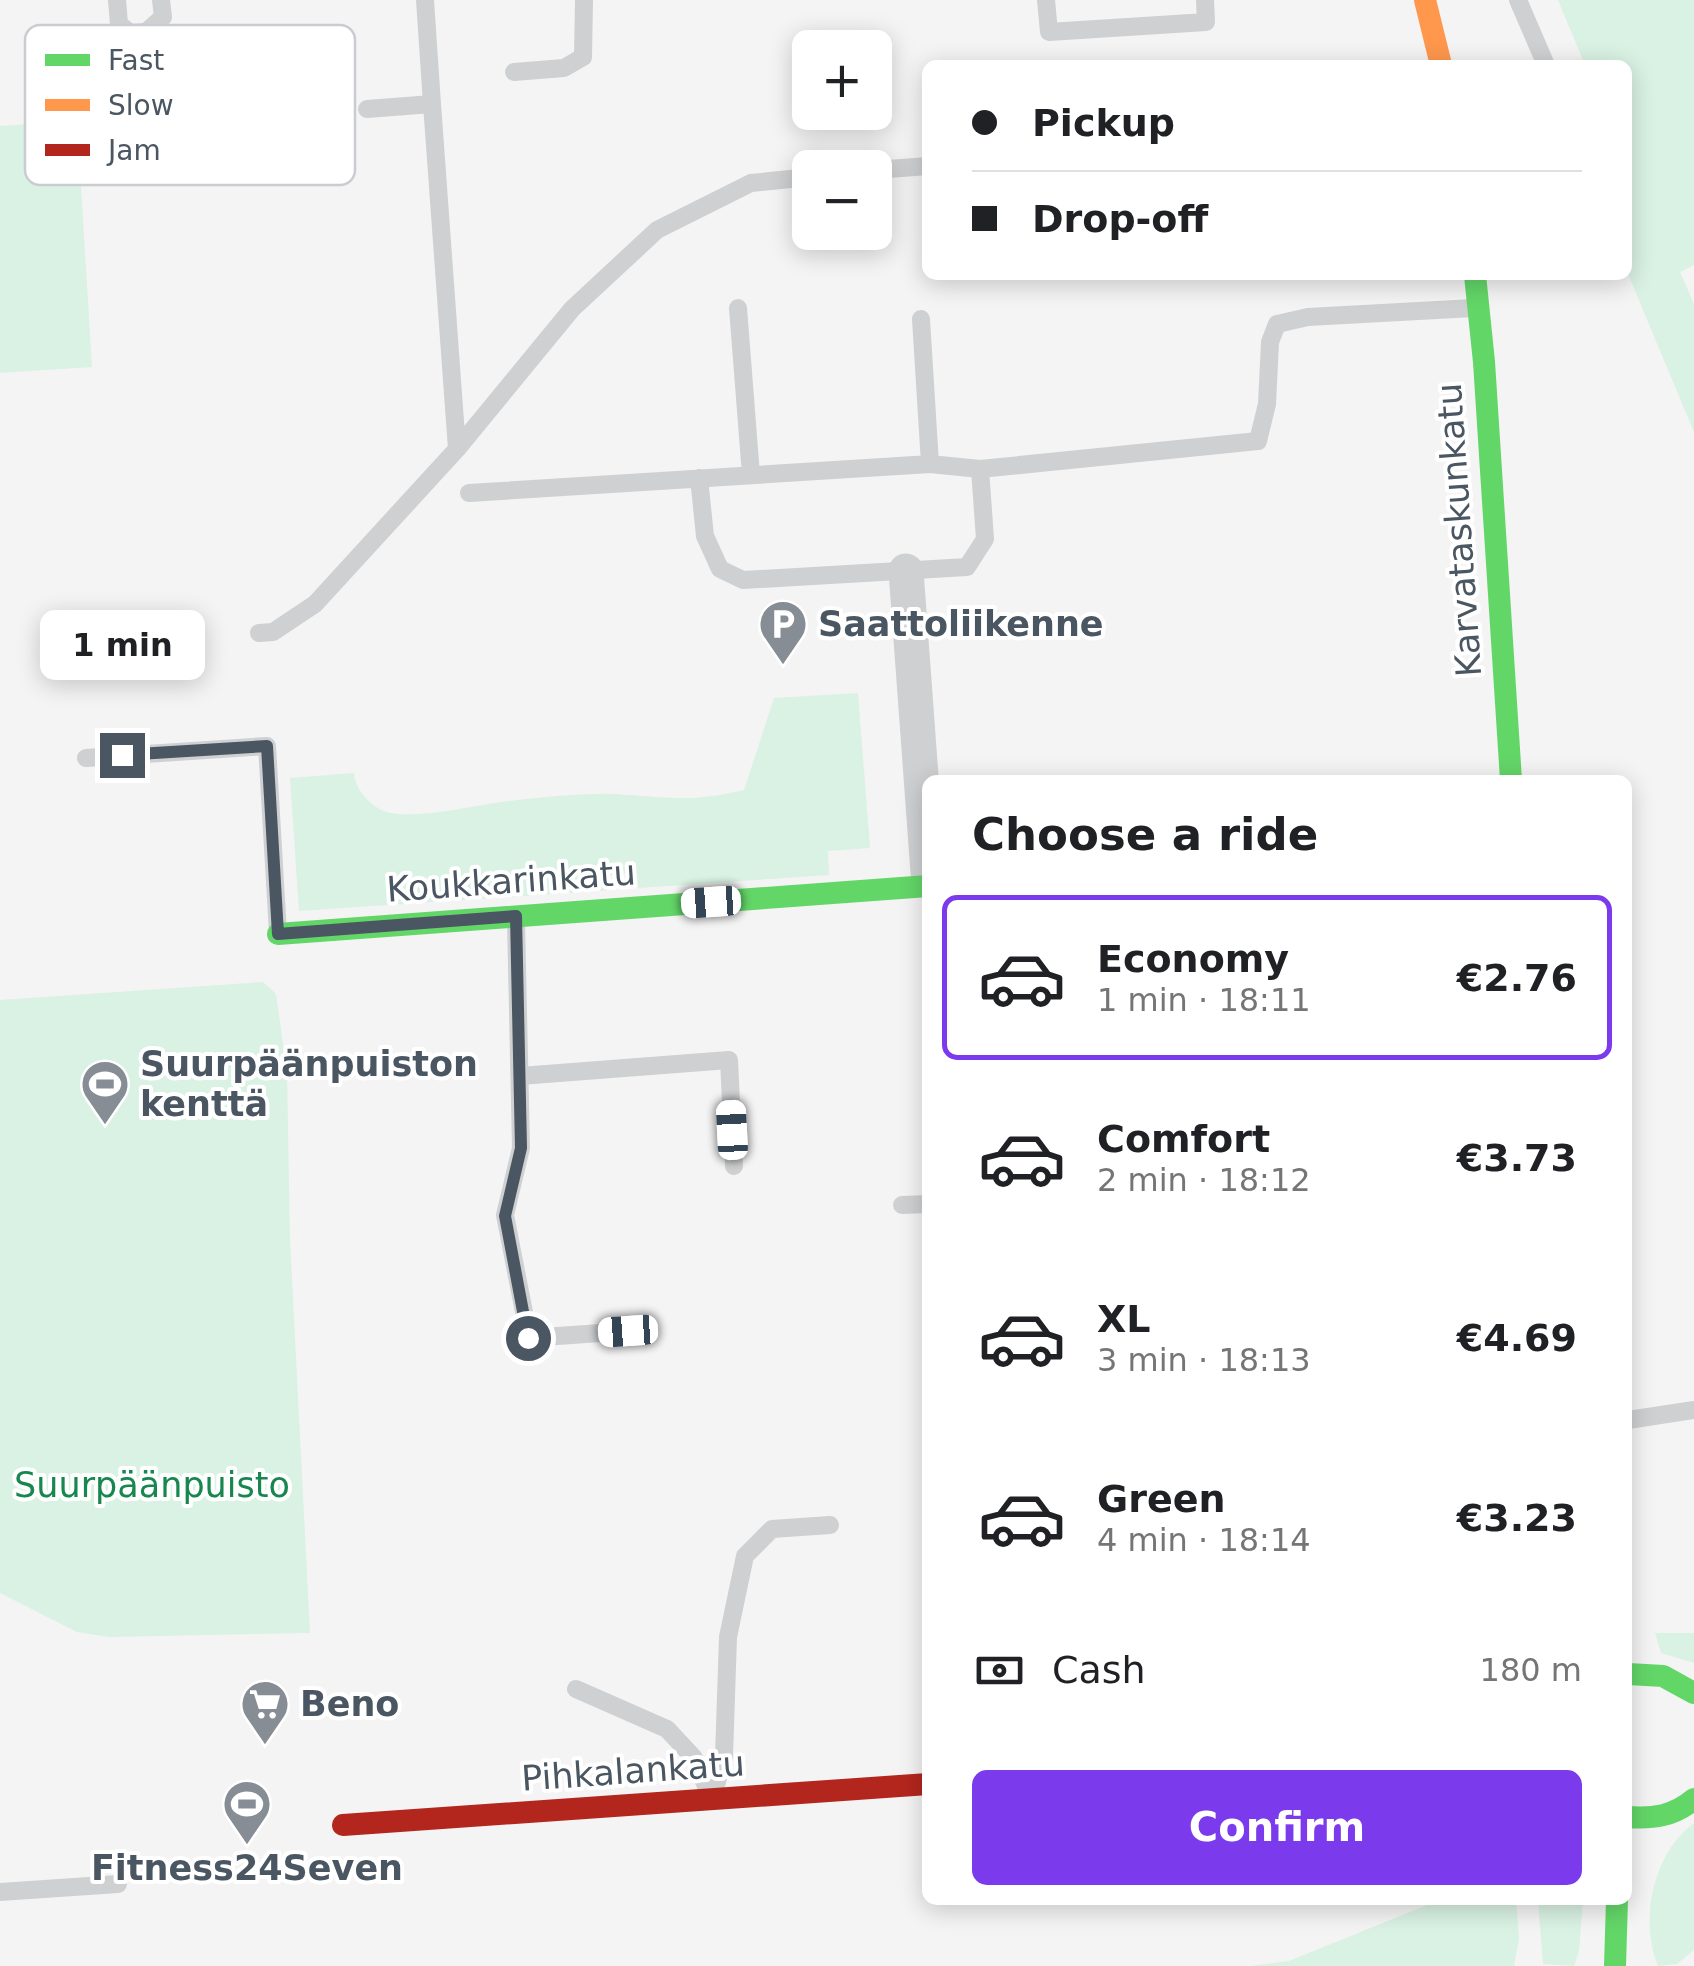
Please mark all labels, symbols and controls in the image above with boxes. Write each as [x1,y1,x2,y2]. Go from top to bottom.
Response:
legend [25,25,355,185]
map controls [792,30,892,250]
button: + [792,30,892,130]
text: Fast [108,44,164,77]
text: Slow [108,89,174,122]
text: Pickup [1032,101,1175,145]
text: Jam [106,134,161,167]
button: − [792,150,892,250]
text: Drop-off [1032,197,1208,241]
street label: Karvataskunkatu [1429,382,1489,678]
parking icon: Saattoliikenne [757,598,809,666]
place label: Saattoliikenne [818,604,1104,644]
callout: 1 min [39,610,204,680]
text: 1 min [72,626,173,664]
route end [100,733,145,778]
text: Choose a ride [972,808,1318,861]
street label: Koukkarinkatu [385,852,637,910]
car [680,885,742,919]
icon: car [977,933,1067,1023]
text: Economy [1097,937,1289,981]
text: €2.76 [1457,956,1577,1000]
text: 1 min · 18:11 [1097,981,1311,1019]
place label: Suurpäänpuiston kenttä [140,1044,478,1124]
sports icon: Suurpäänpuiston kenttä [79,1058,131,1126]
car [715,1099,749,1161]
icon: car [977,1113,1067,1203]
text: Comfort [1097,1117,1270,1161]
text: €3.73 [1457,1136,1577,1180]
text: 2 min · 18:12 [1097,1161,1311,1199]
icon: car [977,1293,1067,1383]
text: XL [1097,1297,1151,1341]
car [597,1314,659,1348]
route start [506,1316,551,1361]
text: €4.69 [1457,1316,1577,1360]
text: 3 min · 18:13 [1097,1341,1311,1379]
park label: Suurpäänpuisto [14,1465,290,1505]
icon: car [977,1473,1067,1563]
text: Green [1097,1477,1226,1521]
text: €3.23 [1457,1496,1577,1540]
text: 4 min · 18:14 [1097,1521,1311,1559]
icon: cash [972,1643,1027,1698]
text: Cash [1052,1648,1146,1692]
text: 180 m [1480,1651,1582,1689]
supermarket icon: Beno [239,1678,291,1746]
place label: Beno [300,1684,399,1724]
street label: Pihkalankatu [520,1743,746,1799]
button: Confirm [972,1770,1582,1885]
sports icon: Fitness24Seven [221,1778,273,1846]
place label: Fitness24Seven [91,1848,403,1888]

